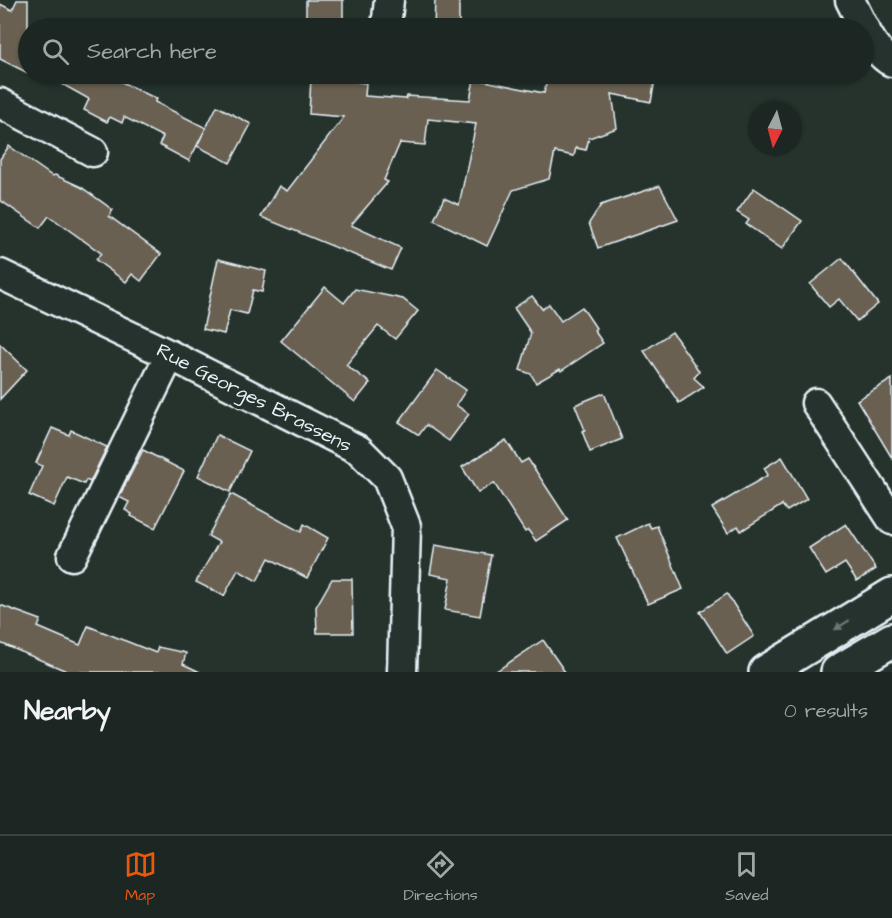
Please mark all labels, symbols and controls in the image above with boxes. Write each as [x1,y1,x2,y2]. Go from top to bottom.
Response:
search box [18,18,874,84]
icon: search [39,35,72,68]
text: Search here [87,36,217,67]
north arrow [748,102,802,156]
street label: Rue Georges Brassens [151,337,356,460]
one-way arrow [834,620,850,631]
text: Nearby [24,693,111,729]
text: 0 results [784,697,868,725]
tab: Map [124,848,157,906]
tab: Directions [404,848,478,906]
tab: Saved [725,848,768,906]

